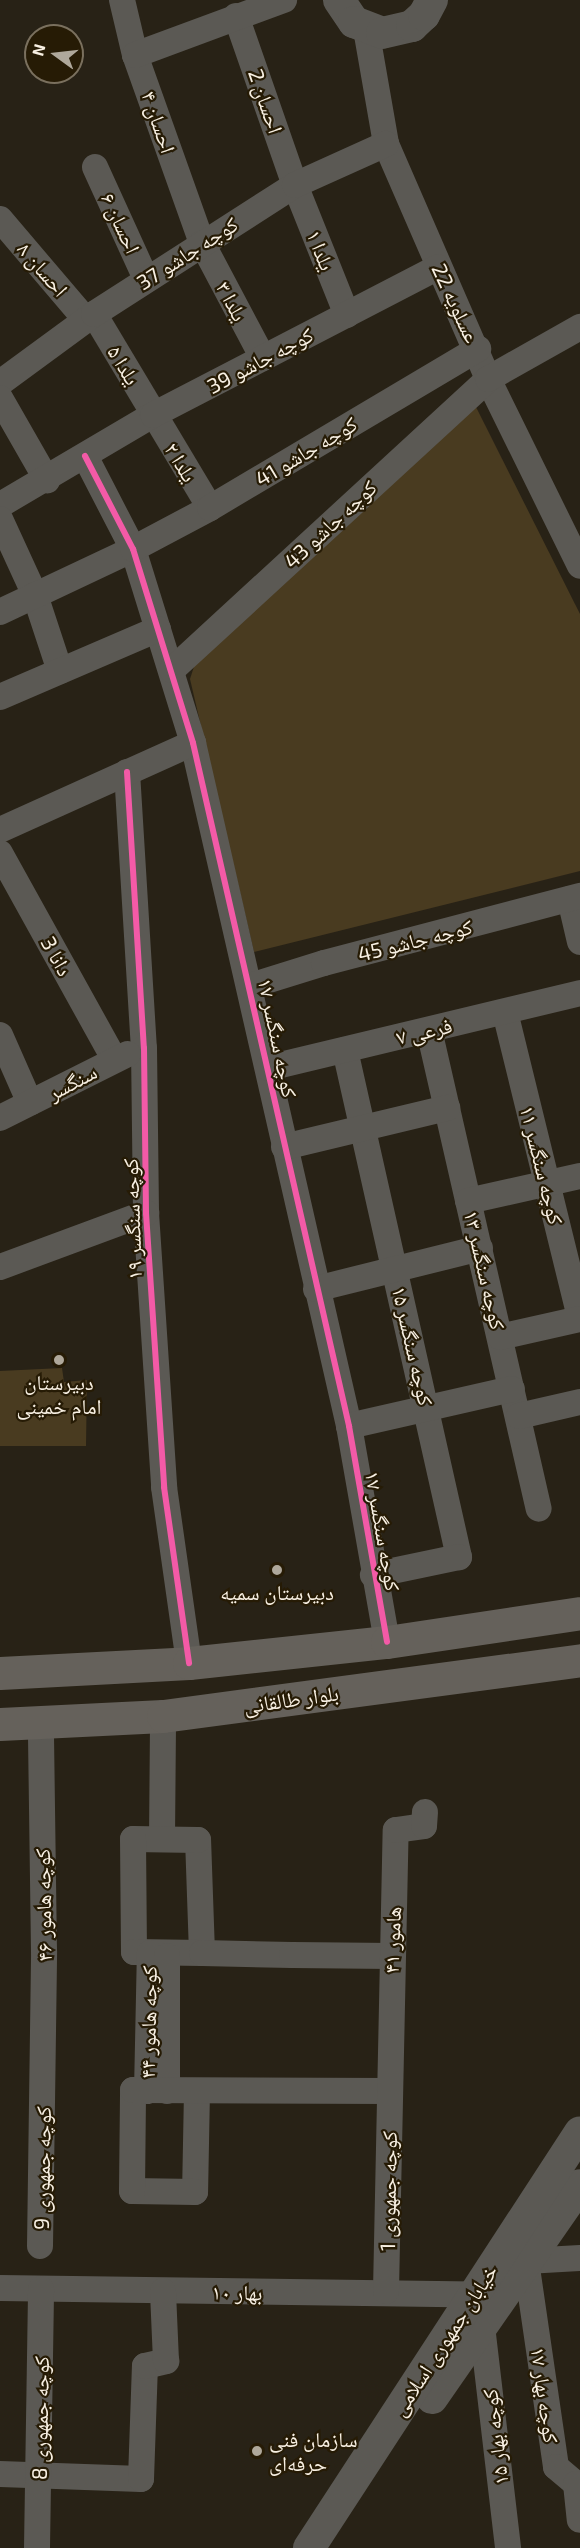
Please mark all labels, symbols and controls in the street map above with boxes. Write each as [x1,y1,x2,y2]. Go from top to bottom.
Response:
north arrow [24,24,84,84]
text: N [27,42,49,58]
street label: احسان 2 [243,66,289,136]
street label: احسان ۴ [137,88,181,156]
street label: احسان ۶ [96,189,146,257]
street label: کوچه جاشو 37 [132,211,242,295]
street label: یلدا ۱ [302,226,340,274]
street label: احسان ۸ [12,237,74,301]
street label: عسلویه 22 [427,259,485,347]
street label: یلدا ۳ [211,277,253,325]
street label: کوچه جاشو 39 [203,321,317,399]
street label: یلدا ۵ [103,341,145,389]
street label: کوچه جاشو 41 [251,411,361,491]
street label: یلدا ۲ [160,438,202,486]
street label: کوچه جاشو 43 [278,475,382,573]
street label: کوچه جاشو 45 [355,914,475,966]
street label: دانا 3 [36,932,78,980]
street label: کوچه سنگسر ۱۷ [253,976,303,1100]
street label: فرعی ۷ [394,1012,454,1050]
street label: سنگسر [43,1059,101,1105]
street label: کوچه سنگسر ۱۱ [515,1103,569,1227]
street label: کوچه سنگسر ۱۹ [117,1158,147,1280]
street label: کوچه سنگسر ۱۳ [459,1208,511,1332]
street label: کوچه سنگسر ۱۵ [387,1284,439,1408]
marker: دبیرستان امام خمینی [52,1353,66,1367]
place label: دبیرستان امام خمینی [17,1369,101,1419]
street label: کوچه سنگسر ۱۷ [360,1469,406,1593]
marker: دبیرستان سمیه [270,1563,284,1577]
place label: دبیرستان سمیه [220,1579,334,1605]
street label: بلوار طالقانی [242,1680,340,1718]
street label: کوچه هامور ۴۶ [29,1848,57,1962]
street label: هامور ۴۱ [378,1906,406,1974]
street label: کوچه هامور ۴۴ [134,1965,162,2079]
street label: کوچه جمهوری 9 [28,2106,56,2230]
street label: کوچه جمهوری 1 [374,2131,402,2251]
street label: خیابان جمهوری اسلامی [386,2260,502,2420]
street label: بهار ۱۰ [211,2279,263,2305]
street label: کوچه بهار ۱۷ [526,2345,564,2445]
street label: کوچه جمهوری 8 [26,2356,54,2480]
street label: کوچه بهار ۱۵ [477,2387,513,2487]
place label: سازمان فنی حرفه‌ای [269,2426,357,2476]
marker: سازمان فنی حرفه‌ای [250,2444,264,2458]

